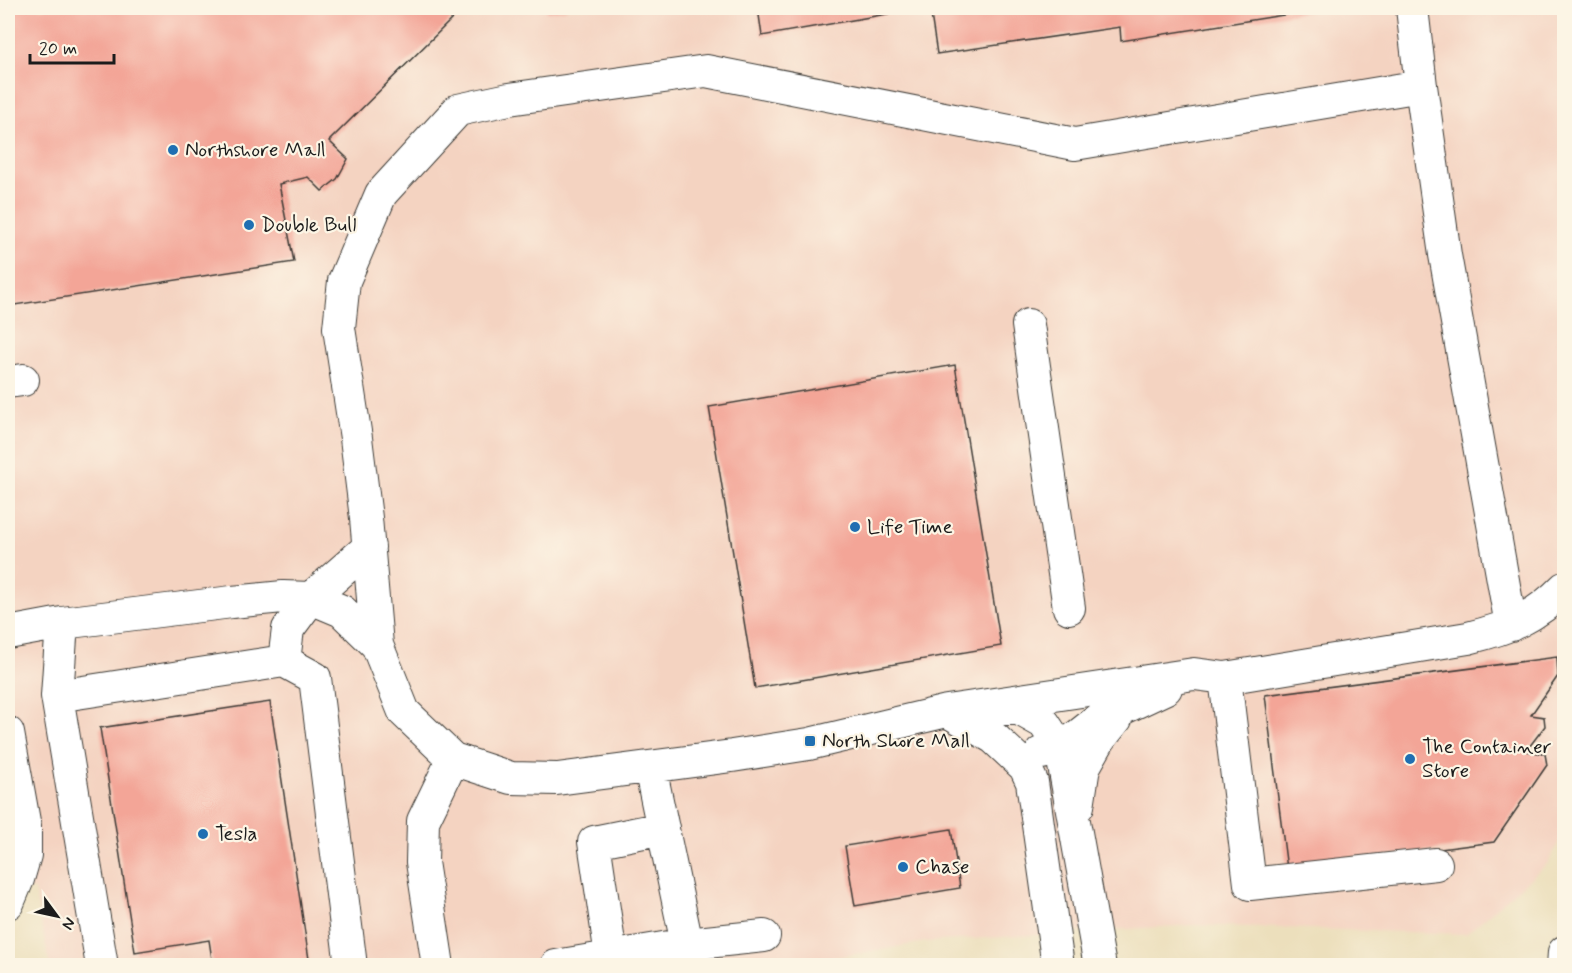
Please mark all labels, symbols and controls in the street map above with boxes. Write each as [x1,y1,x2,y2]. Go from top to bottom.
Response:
scale bar [30,27,114,65]
text: 20 m [39,37,77,61]
place label: Northshore Mall [185,136,326,164]
marker: Northshore Mall [166,143,180,157]
place label: Double Bull [261,211,356,239]
marker: Double Bull [242,218,256,232]
place label: Life Time [867,513,953,541]
marker: Life Time [848,520,862,534]
place label: North Shore Mall [822,727,970,755]
place label: The Container Store [1422,733,1552,785]
marker: North Shore Mall [803,734,817,748]
marker: The Container Store [1403,752,1417,766]
place label: Tesla [215,820,258,848]
marker: Tesla [196,827,210,841]
place label: Chase [915,853,969,881]
marker: Chase [896,860,910,874]
north arrow [27,886,87,946]
text: N [57,913,80,934]

